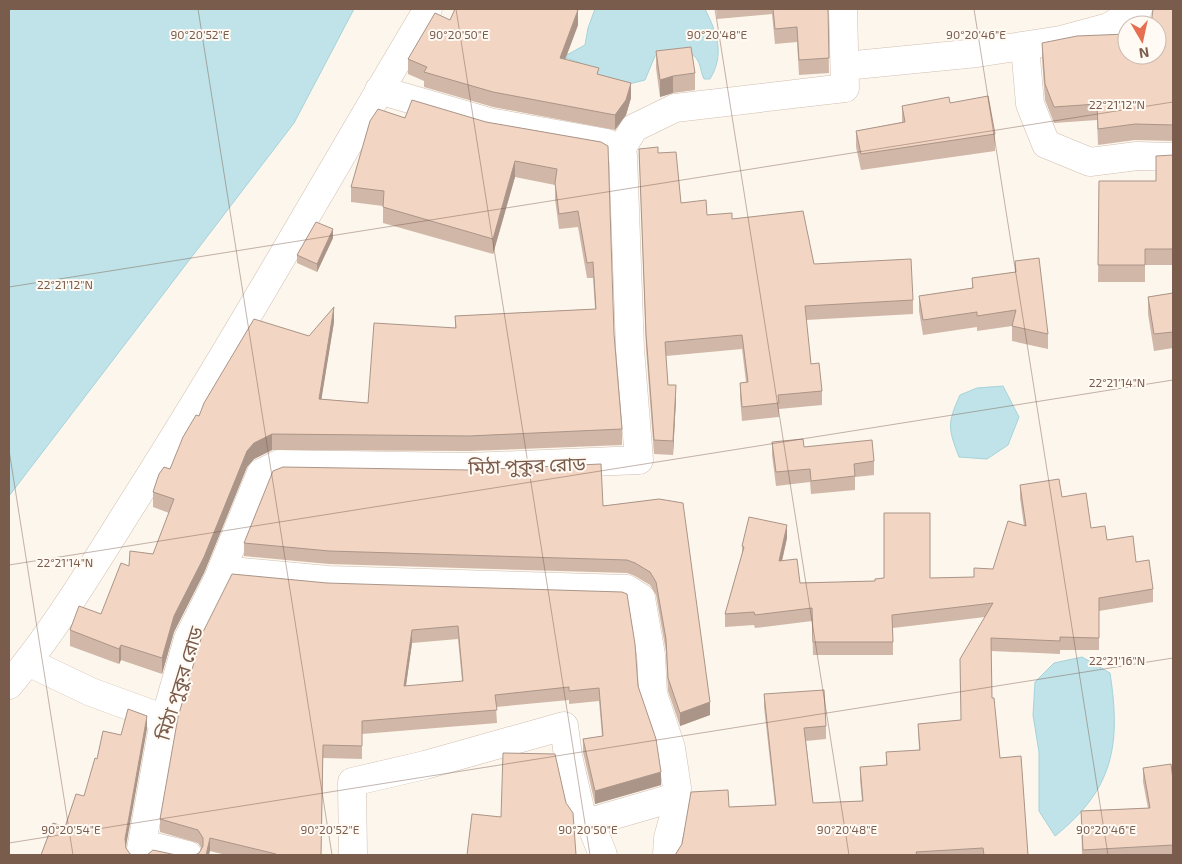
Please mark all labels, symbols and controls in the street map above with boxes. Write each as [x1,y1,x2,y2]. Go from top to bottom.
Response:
north arrow [1117,15,1167,65]
text: 90°20'52"E [170,27,230,41]
text: 90°20'50"E [429,27,489,41]
text: 90°20'48"E [687,27,747,41]
text: 90°20'46"E [946,27,1006,41]
text: N [1138,44,1150,63]
text: 22°21'12"N [1089,97,1145,111]
text: 22°21'12"N [37,277,93,291]
text: 22°21'14"N [1089,375,1145,389]
street label: মিঠা পুকুর রোড [467,451,587,480]
text: 22°21'14"N [37,555,93,569]
street label: মিঠা পুকুর রোড [151,623,208,744]
text: 22°21'16"N [1089,653,1145,667]
text: 90°20'54"E [41,822,101,836]
text: 90°20'52"E [300,822,360,836]
text: 90°20'50"E [558,822,618,836]
text: 90°20'48"E [817,822,877,836]
text: 90°20'46"E [1076,822,1136,836]

